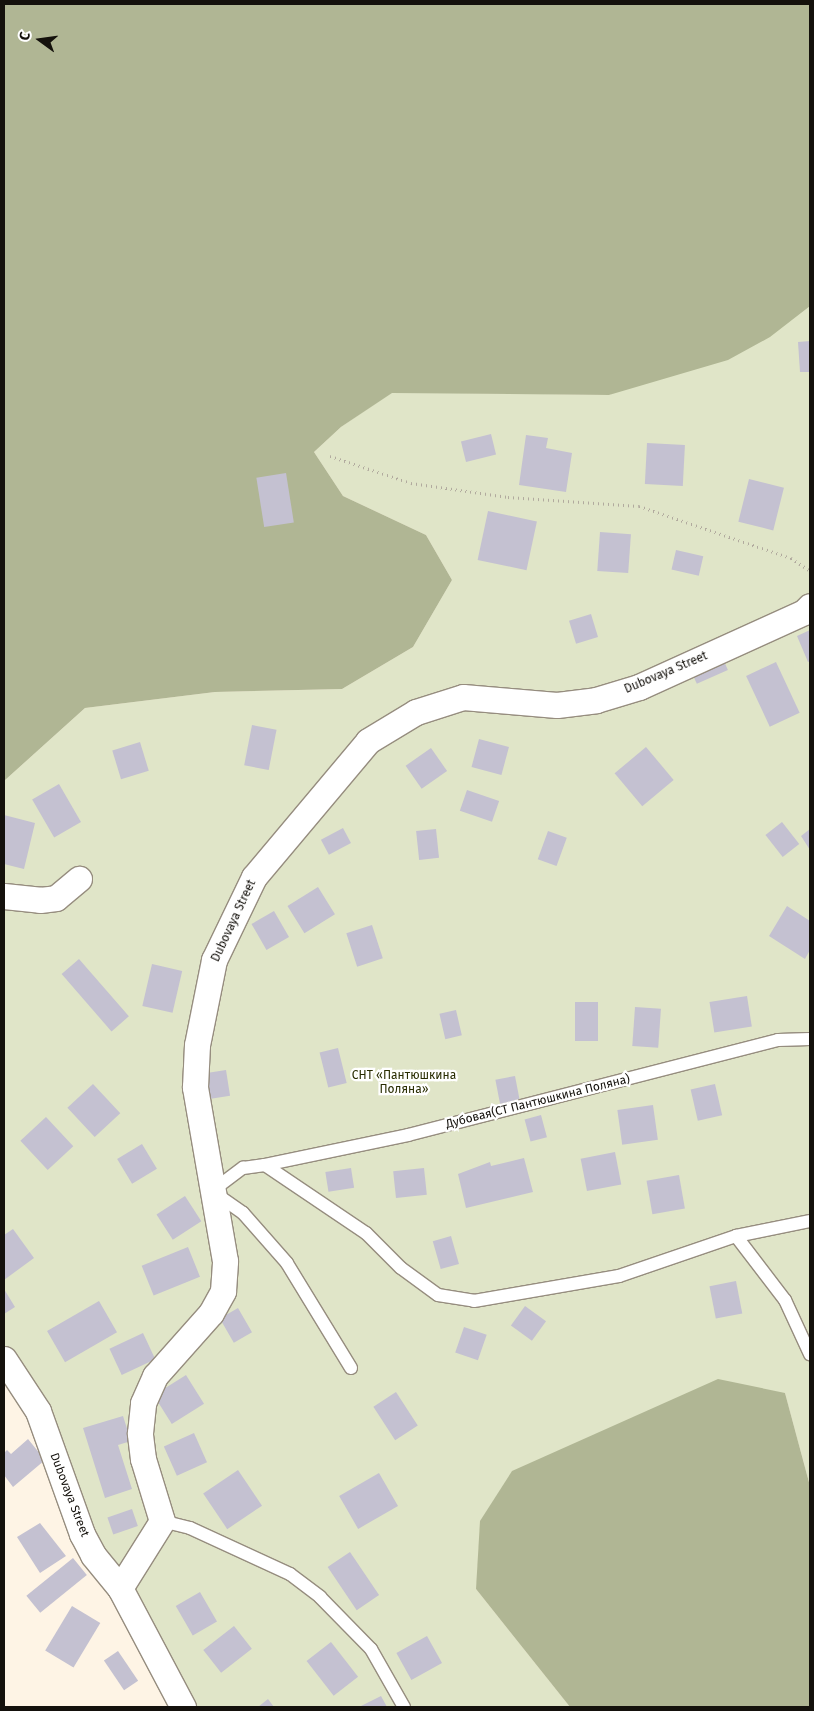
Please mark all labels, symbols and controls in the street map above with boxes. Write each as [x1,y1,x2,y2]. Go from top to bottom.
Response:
north arrow [15,15,65,65]
text: С [16,30,34,42]
street label: Dubovaya Street [622,649,710,697]
street label: Dubovaya Street [209,878,259,964]
park label: СНТ «Пантюшкина Поляна» [352,1069,456,1097]
street label: Дубовая(СТ Пантюшкина Поляна) [444,1072,632,1132]
street label: Dubovaya Street [46,1451,92,1539]

